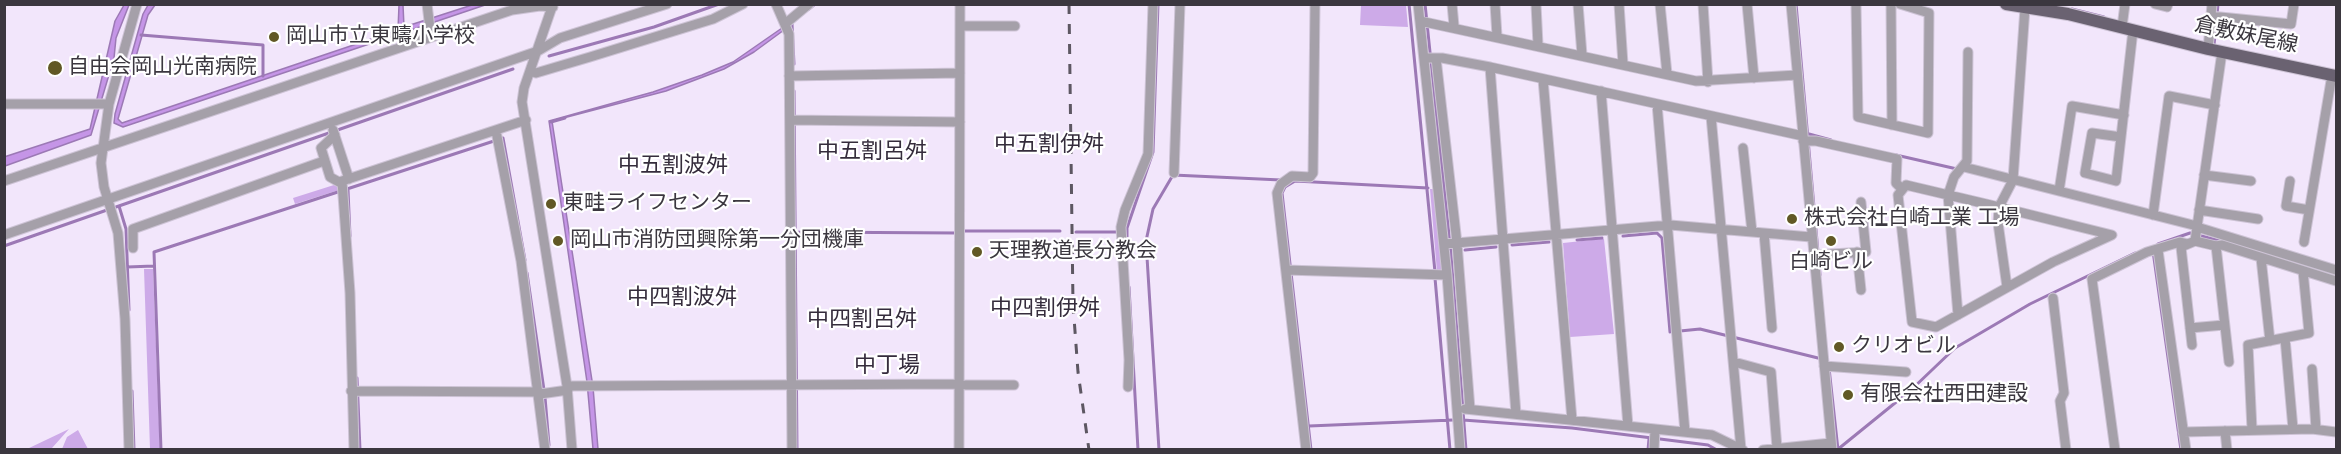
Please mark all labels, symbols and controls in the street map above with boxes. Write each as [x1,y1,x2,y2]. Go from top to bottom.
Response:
street label: 倉敷妹尾線 [2192,13,2300,59]
place label: 岡山市立東疇小学校 [286,24,475,50]
marker: 岡山市立東疇小学校 [267,30,281,44]
place label: 自由会岡山光南病院 [68,55,257,81]
marker: 自由会岡山光南病院 [46,59,64,77]
district label: 中五割伊舛 [994,133,1104,159]
district label: 中五割呂舛 [817,140,927,166]
district label: 中五割波舛 [618,154,728,180]
place label: 東畦ライフセンター [563,191,752,217]
marker: 東畦ライフセンター [544,197,558,211]
place label: 株式会社白崎工業 工場 [1804,206,2019,232]
marker: 株式会社白崎工業 工場 [1785,212,1799,226]
place label: 岡山市消防団興除第一分団機庫 [570,228,864,254]
marker: 岡山市消防団興除第一分団機庫 [551,234,565,248]
marker: 白崎ビル [1824,234,1838,248]
place label: 天理教道長分教会 [989,239,1157,265]
marker: 天理教道長分教会 [970,245,984,259]
place label: 白崎ビル [1789,250,1873,276]
district label: 中四割波舛 [627,286,737,312]
district label: 中四割伊舛 [990,297,1100,323]
district label: 中四割呂舛 [807,308,917,334]
place label: クリオビル [1851,334,1956,360]
marker: クリオビル [1832,340,1846,354]
district label: 中丁場 [854,354,920,380]
place label: 有限会社西田建設 [1860,382,2028,408]
marker: 有限会社西田建設 [1841,388,1855,402]

